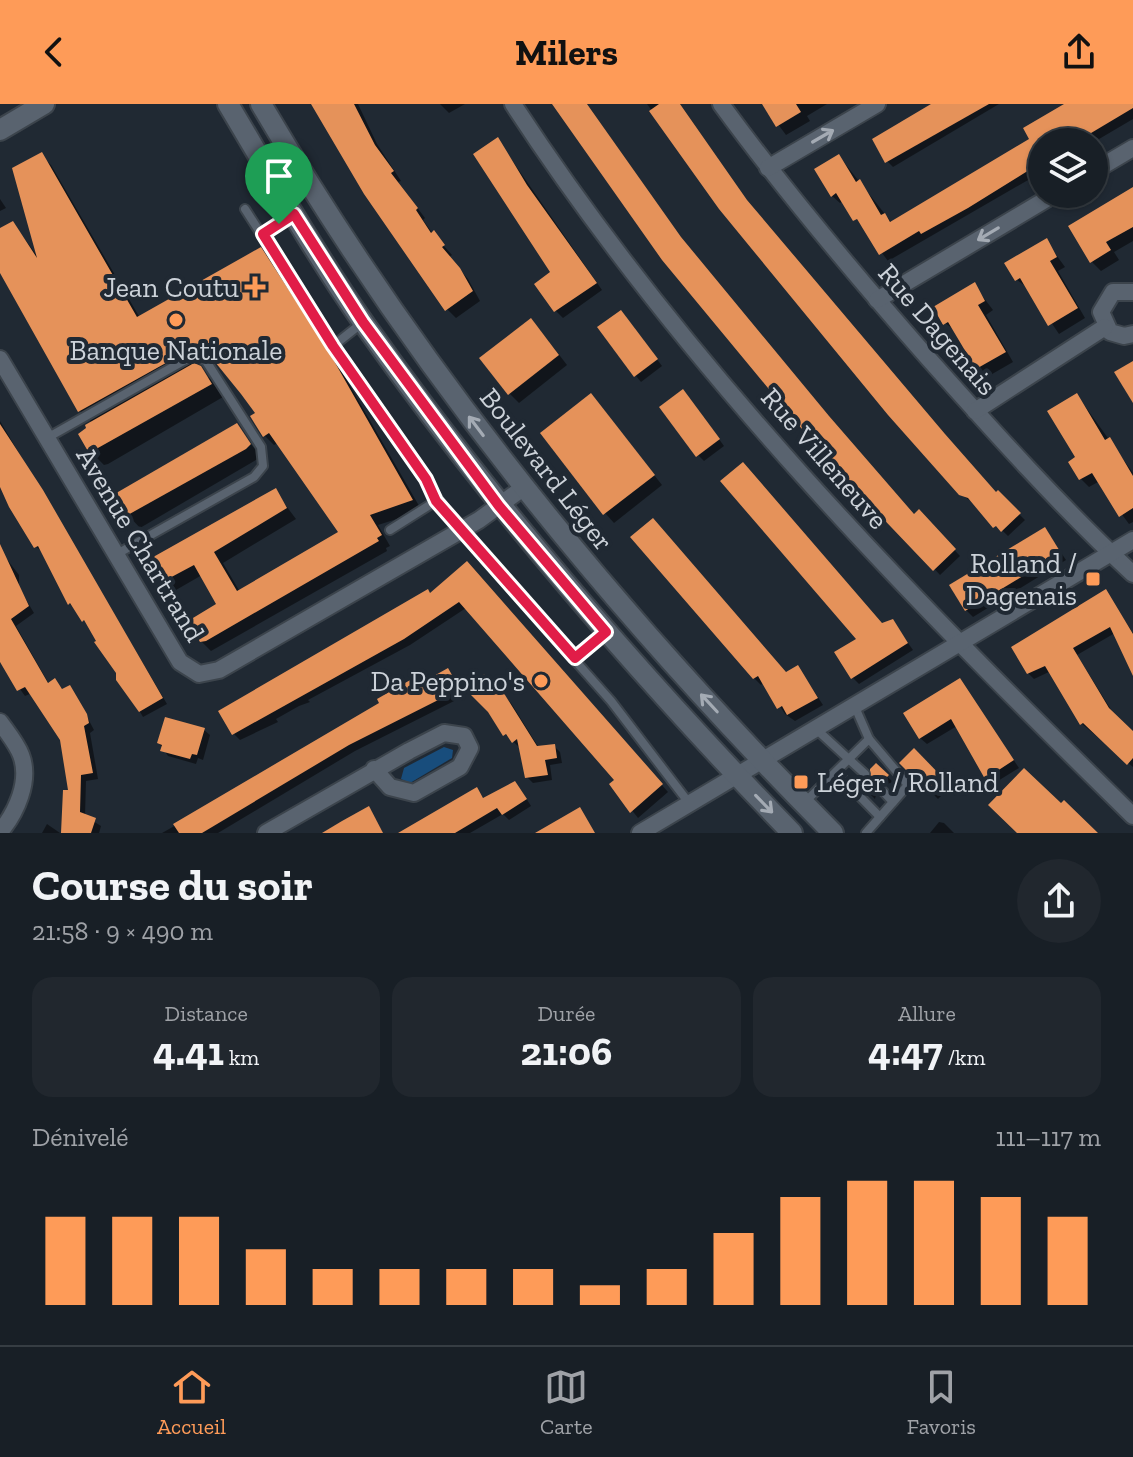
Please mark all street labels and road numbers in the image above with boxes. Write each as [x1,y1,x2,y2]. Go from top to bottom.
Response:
street label: Rue Dagenais [871,257,1004,402]
street label: Rue Villeneuve [754,381,895,536]
street label: Boulevard Léger [473,382,620,557]
street label: Avenue Chartrand [69,441,212,648]

